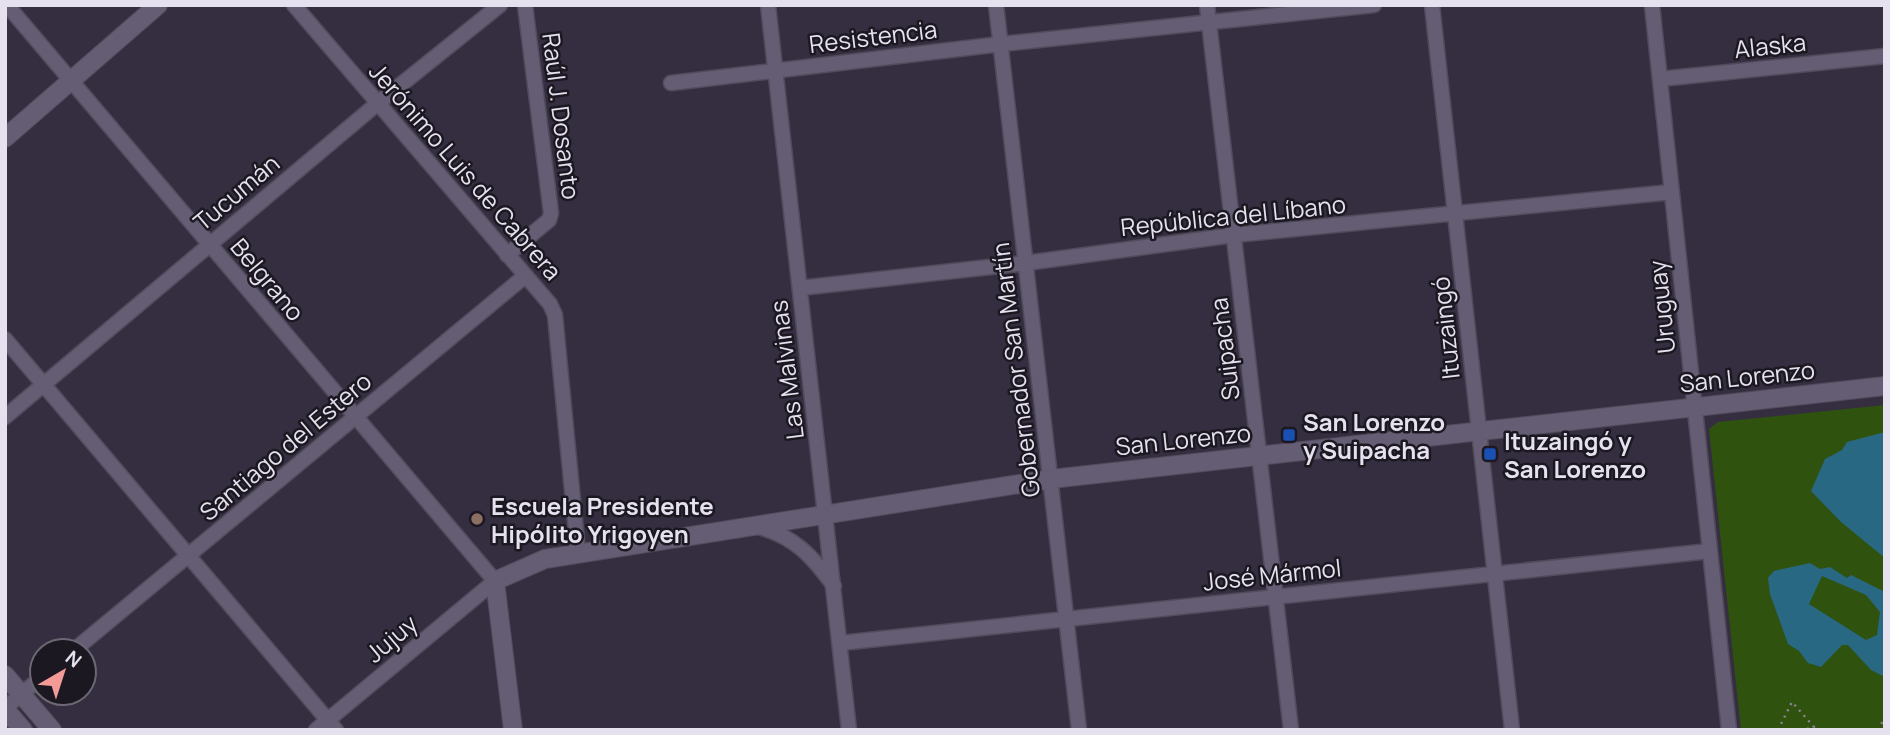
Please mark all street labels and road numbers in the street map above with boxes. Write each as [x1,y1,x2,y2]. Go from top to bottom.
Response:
street label: Resistencia [807,12,939,60]
street label: Alaska [1732,25,1808,65]
street label: Raúl J. Dosanto [535,31,589,201]
street label: Jerónimo Luis de Cabrera [362,55,570,287]
street label: Tucumán [186,146,286,238]
street label: República del Líbano [1119,187,1347,243]
street label: Belgrano [224,231,312,327]
street label: Gobernador San Martín [983,241,1047,499]
street label: Uruguay [1640,258,1682,355]
street label: Ituzaingó [1423,275,1467,381]
street label: Suipacha [1201,296,1247,402]
street label: Las Malvinas [761,298,811,442]
street label: San Lorenzo [1678,352,1816,400]
street label: Santiago del Estero [192,364,378,528]
street label: San Lorenzo [1114,415,1252,463]
street label: José Mármol [1201,550,1343,598]
street label: Jujuy [358,606,424,669]

